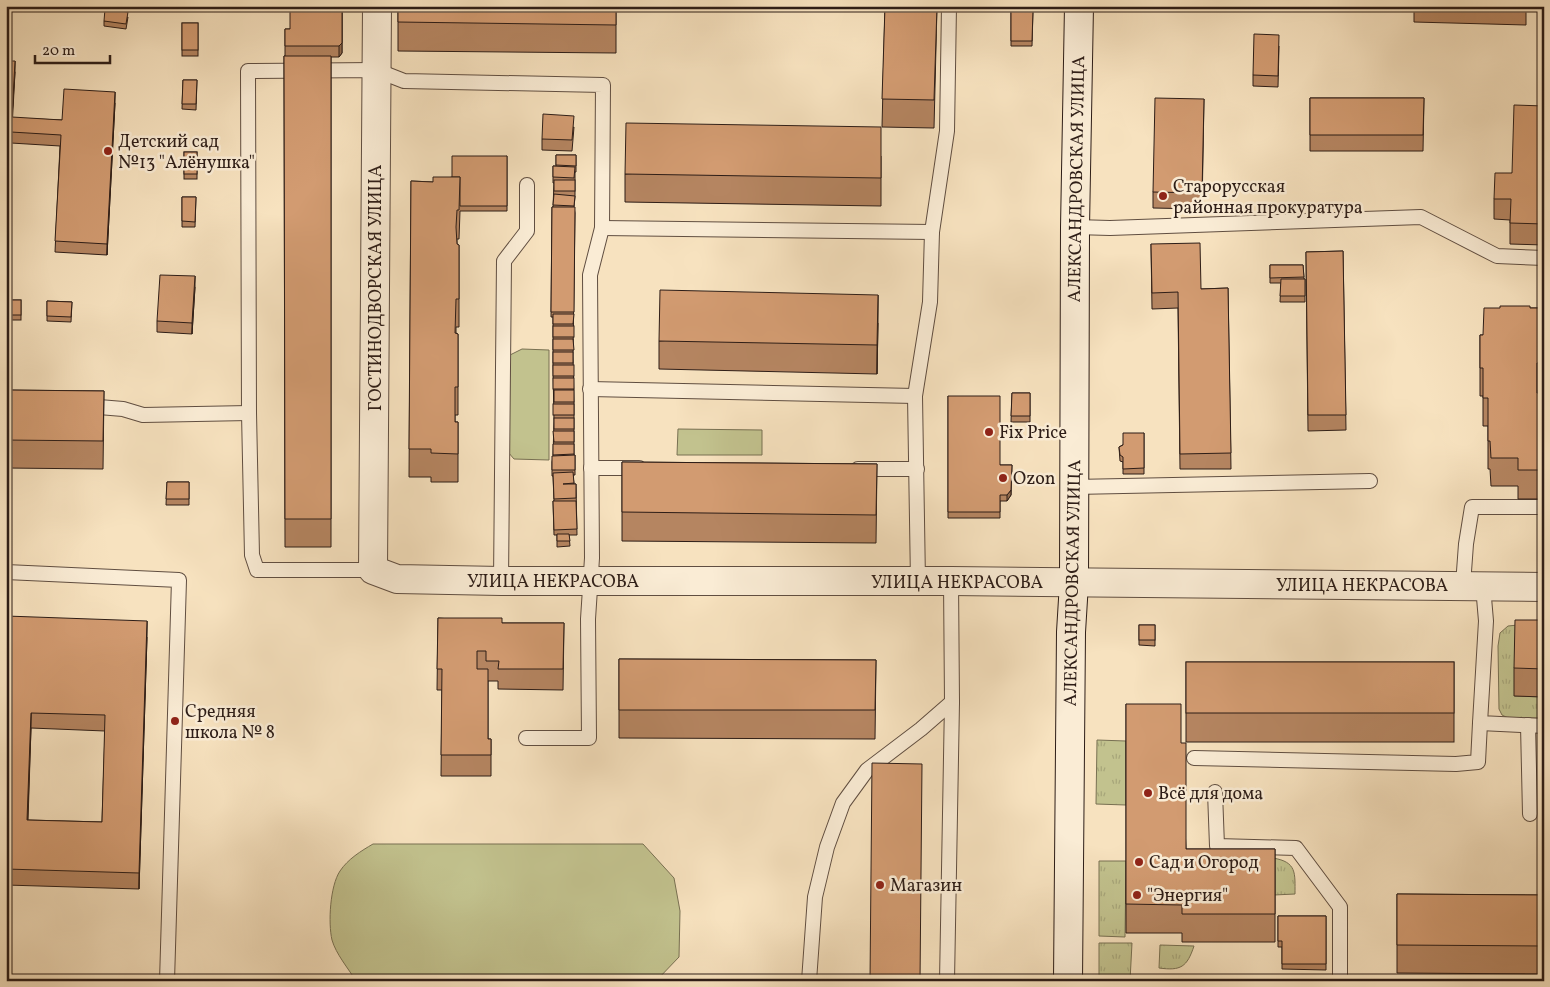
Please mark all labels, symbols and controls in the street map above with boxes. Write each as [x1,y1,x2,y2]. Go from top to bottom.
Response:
scale bar [35,32,110,64]
text: 20 m [42,41,75,62]
street label: АЛЕКСАНДРОВСКАЯ УЛИЦА [1063,55,1092,303]
place label: Детский сад №13 "Алёнушка" [118,130,255,176]
marker: Детский сад №13 "Алёнушка" [102,145,114,157]
street label: ГОСТИНОДВОРСКАЯ УЛИЦА [364,164,389,411]
place label: Старорусская районная прокуратура [1173,175,1363,221]
marker: Старорусская районная прокуратура [1157,190,1169,202]
place label: Fix Price [999,421,1067,446]
marker: Fix Price [983,426,995,438]
street label: АЛЕКСАНДРОВСКАЯ УЛИЦА [1059,459,1088,707]
place label: Ozon [1013,467,1056,492]
marker: Ozon [997,472,1009,484]
street label: УЛИЦА НЕКРАСОВА [467,570,639,595]
street label: УЛИЦА НЕКРАСОВА [871,571,1043,596]
street label: УЛИЦА НЕКРАСОВА [1276,574,1448,599]
place label: Средняя школа № 8 [185,700,275,746]
marker: Средняя школа № 8 [169,715,181,727]
place label: Всё для дома [1158,782,1263,807]
marker: Всё для дома [1142,787,1154,799]
place label: Сад и Огород [1149,851,1259,876]
marker: Сад и Огород [1133,856,1145,868]
place label: Магазин [890,874,962,899]
marker: Магазин [874,879,886,891]
place label: "Энергия" [1147,884,1228,909]
marker: "Энергия" [1131,889,1143,901]

